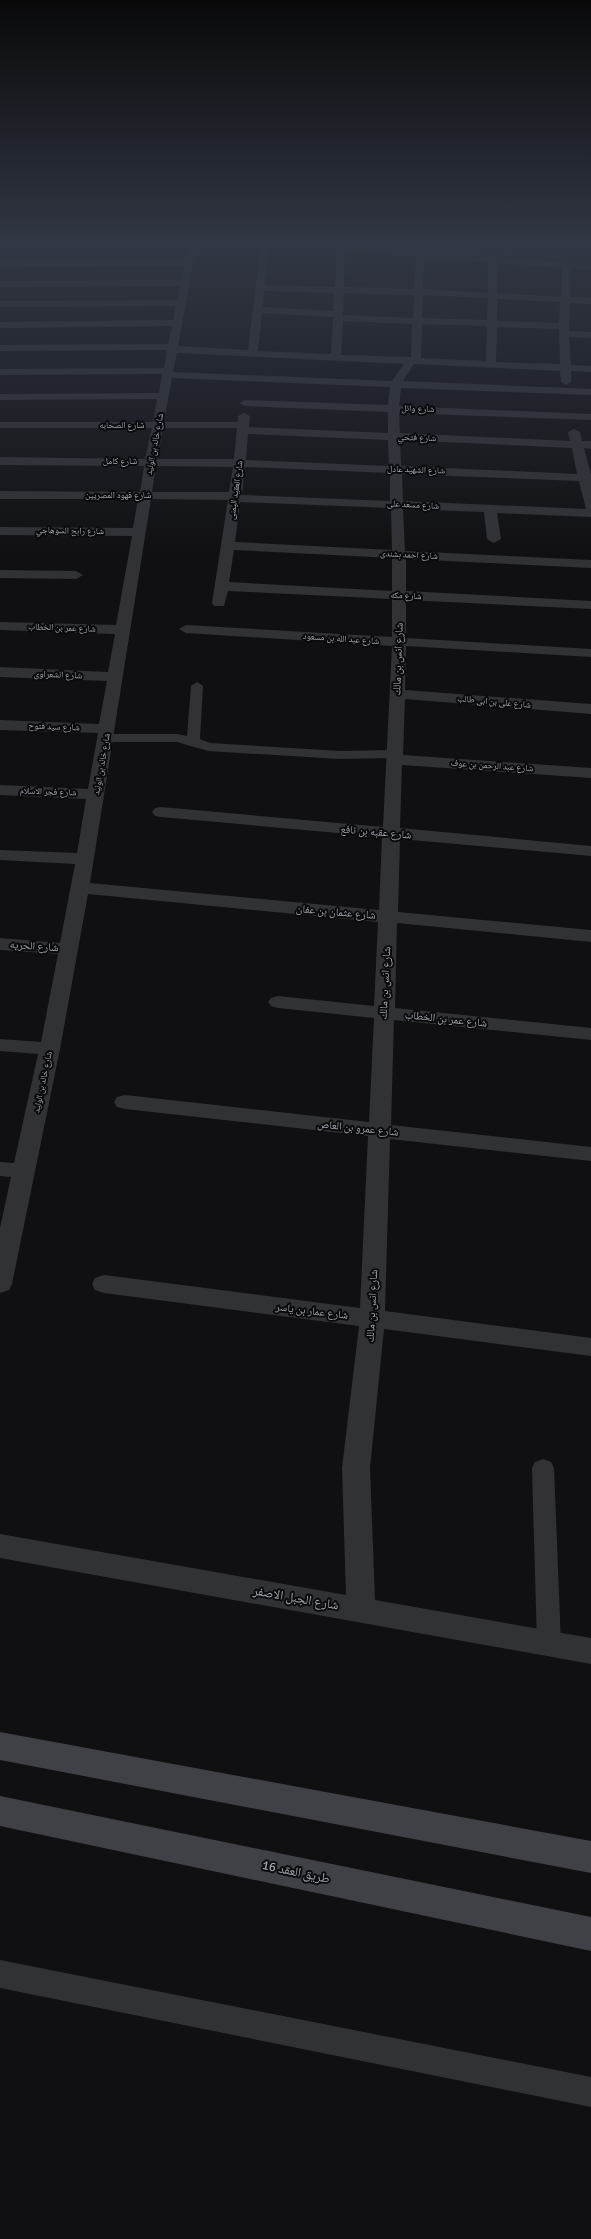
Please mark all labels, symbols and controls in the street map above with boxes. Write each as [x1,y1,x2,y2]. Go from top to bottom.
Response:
street label: شارع وائل [401,403,435,415]
street label: شارع خالد بن الوليد [144,412,166,476]
street label: شارع الصحابه [100,420,145,431]
street label: شارع فتحي [398,432,436,445]
street label: شارع كامل [103,456,137,467]
street label: شارع العقيد اليمنى [226,460,246,520]
street label: شارع الشهيد عادل [387,463,445,477]
street label: شارع قهوه المصريين [85,490,151,501]
street label: شارع مسعد على [387,498,439,512]
street label: شارع رابح السوهاجي [36,525,104,538]
street label: شارع احمد بشندى [380,548,438,562]
street label: شارع مكه [390,590,422,602]
street label: شارع عمر بن الخطاب [28,621,96,635]
street label: شارع انس بن مالك [390,622,406,696]
street label: شارع عبد الله بن مسعود [303,631,379,647]
street label: شارع الشعراوى [34,669,82,681]
street label: شارع على بن ابى طالب [457,693,531,711]
street label: شارع سيد فتوح [28,721,80,733]
street label: شارع خالد بن الوليد [91,732,113,796]
street label: شارع عبد الرحمن بن عوف [450,758,534,774]
street label: شارع فجر الاسلام [19,786,77,799]
street label: شارع عقبه بن نافع [340,822,412,842]
street label: شارع عثمان بن عفان [296,902,376,922]
street label: شارع الحريه [9,938,59,954]
street label: شارع انس بن مالك [377,946,393,1020]
street label: شارع عمر بن الخطاب [404,1008,488,1030]
street label: شارع خالد بن الوليد [31,1050,55,1114]
street label: شارع عمرو بن العاص [317,1117,399,1139]
street label: شارع انس بن مالك [364,1269,380,1343]
street label: شارع عمار بن ياسر [274,1300,349,1322]
street label: شارع الجبل الاصفر [251,1582,340,1614]
street label: طريق العقد 16 [261,1857,331,1887]

